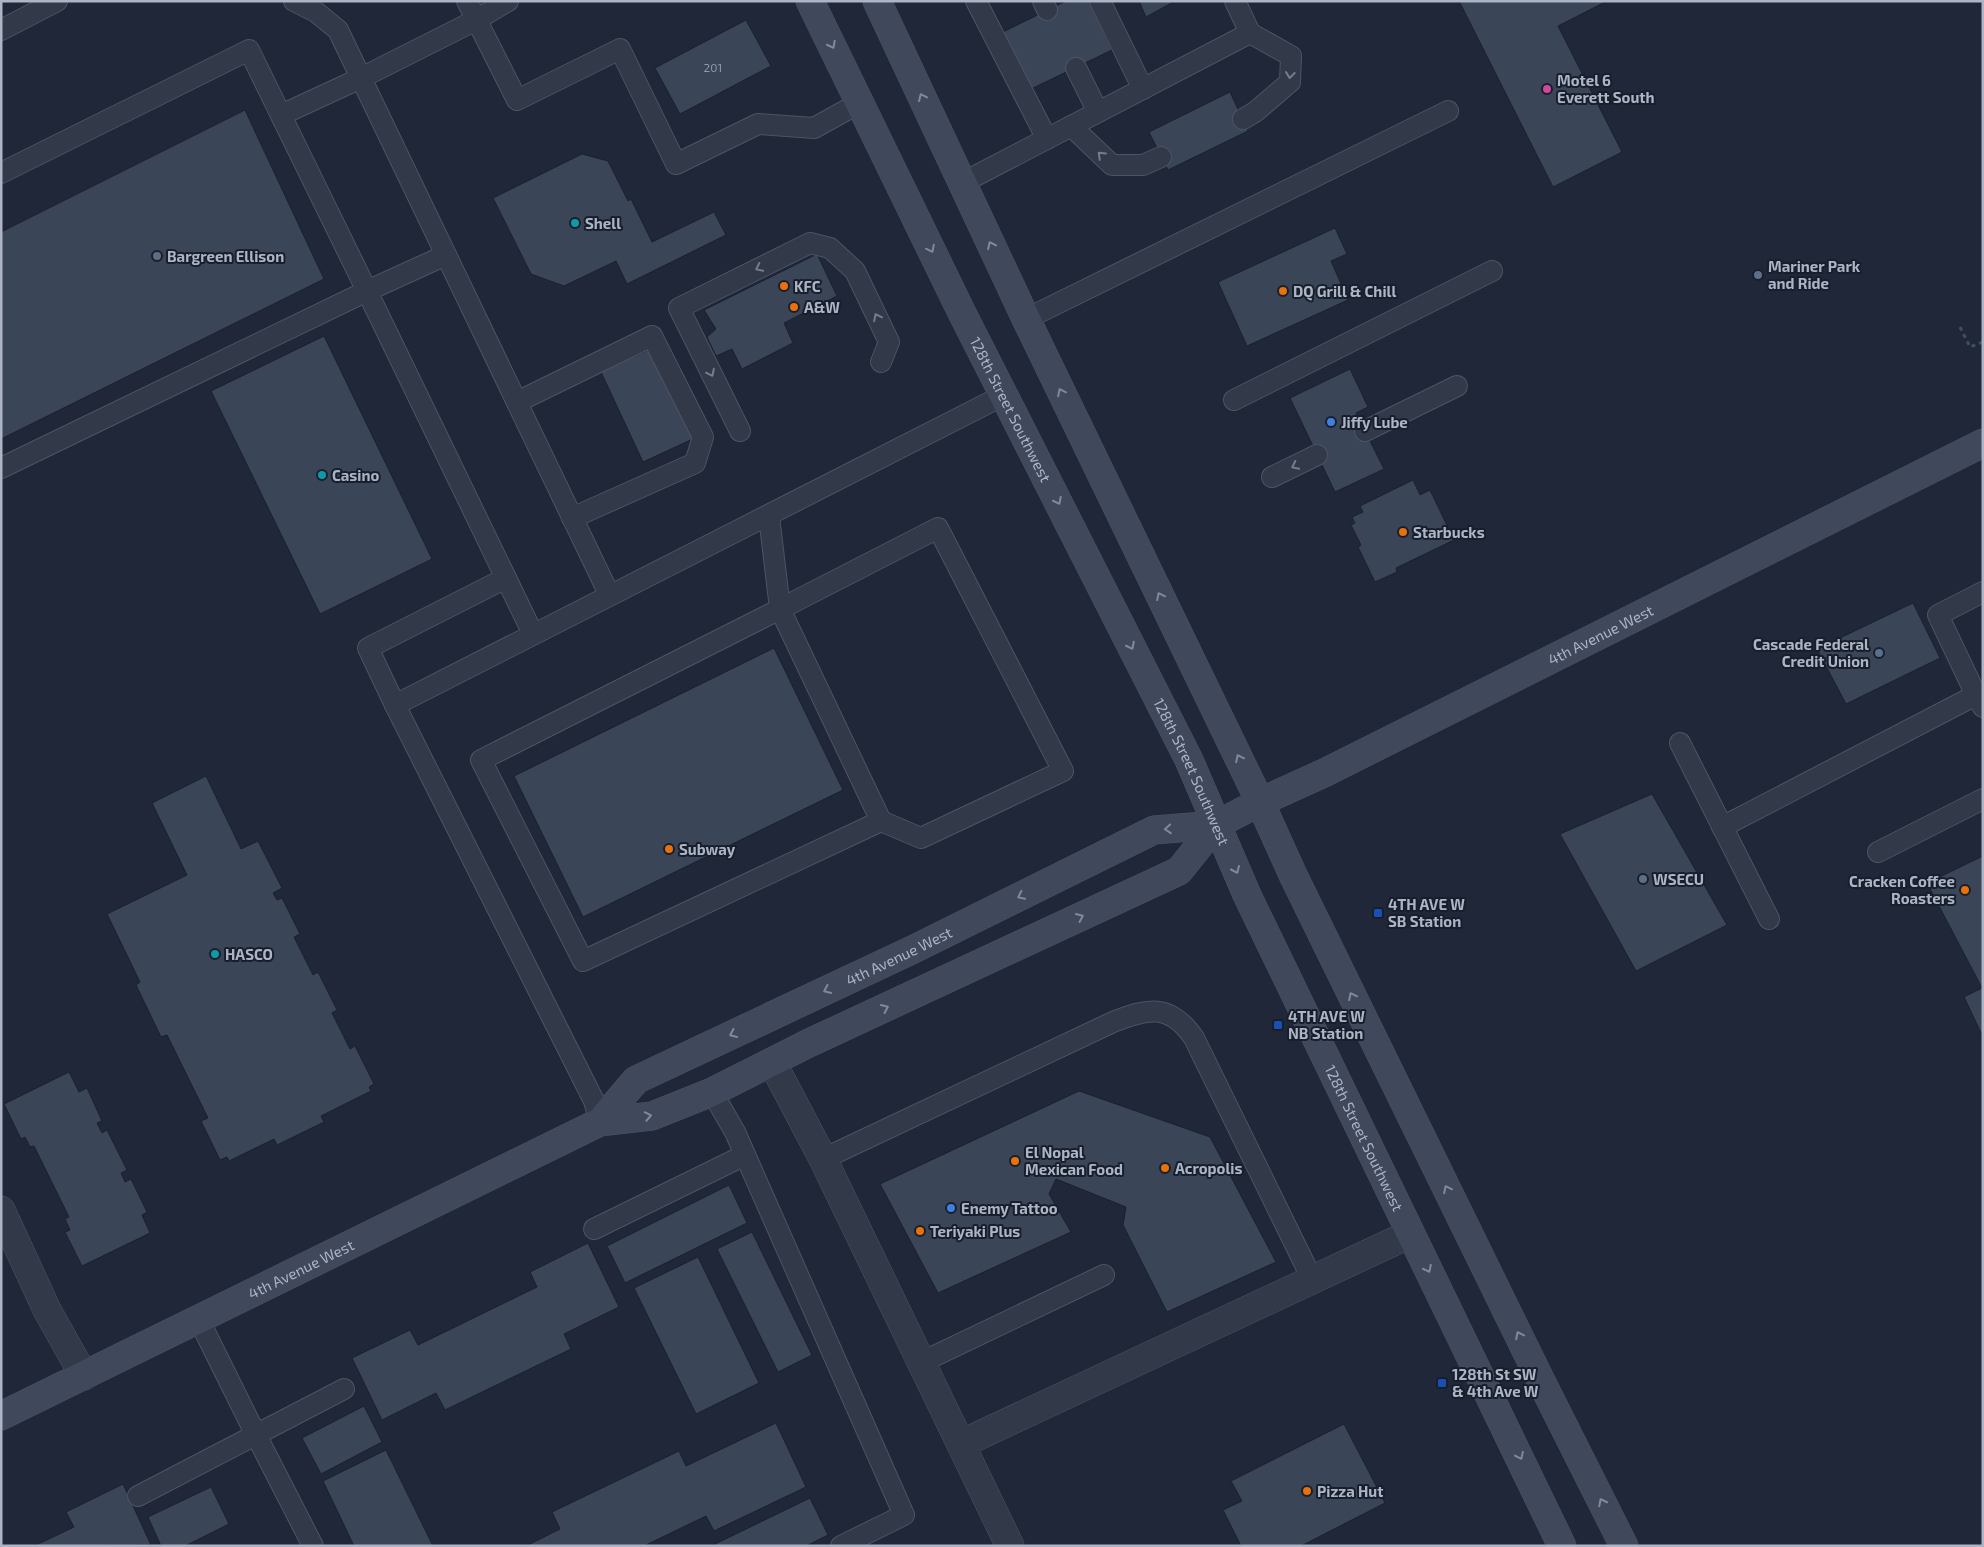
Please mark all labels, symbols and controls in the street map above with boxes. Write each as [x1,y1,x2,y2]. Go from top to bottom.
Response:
one-way arrow [826,40,836,49]
house number: 201 [704,60,722,74]
one-way arrow [1285,71,1296,79]
place label: Motel 6 Everett South [1557,71,1654,106]
marker: Motel 6 Everett South [1541,83,1553,95]
one-way arrow [919,94,929,103]
one-way arrow [1098,152,1107,161]
place label: Shell [585,214,621,232]
marker: Shell [569,217,581,229]
one-way arrow [987,241,997,250]
one-way arrow [925,244,936,253]
place label: Bargreen Ellison [167,247,284,265]
marker: Bargreen Ellison [151,250,163,262]
place label: Mariner Park and Ride [1768,257,1861,292]
one-way arrow [756,262,765,272]
marker: Mariner Park and Ride [1752,269,1764,281]
place label: KFC [794,277,821,295]
marker: KFC [778,280,790,292]
place label: DQ Grill & Chill [1293,282,1396,301]
marker: DQ Grill & Chill [1277,285,1289,297]
place label: A&W [804,298,840,316]
marker: A&W [788,301,800,313]
one-way arrow [873,313,883,322]
street label: 128th Street Southwest [967,334,1055,485]
one-way arrow [705,368,715,377]
one-way arrow [1057,388,1067,397]
place label: Jiffy Lube [1341,413,1408,432]
marker: Jiffy Lube [1325,416,1337,428]
one-way arrow [1291,460,1300,470]
place label: Casino [332,466,379,484]
marker: Casino [316,469,328,481]
one-way arrow [1052,495,1062,504]
place label: Starbucks [1413,523,1485,541]
marker: Starbucks [1397,526,1409,538]
one-way arrow [1156,592,1167,601]
street label: 4th Avenue West [1545,601,1656,668]
place label: Cascade Federal Credit Union [1753,635,1869,670]
one-way arrow [1125,641,1135,650]
marker: Cascade Federal Credit Union [1873,647,1885,659]
street label: 128th Street Southwest [1150,695,1234,848]
one-way arrow [1235,754,1245,763]
one-way arrow [1163,823,1171,834]
place label: Subway [679,840,736,859]
marker: Subway [663,843,675,855]
one-way arrow [1230,865,1241,874]
place label: WSECU [1653,870,1704,888]
place label: Cracken Coffee Roasters [1849,872,1955,907]
marker: WSECU [1637,873,1649,885]
marker: Cracken Coffee Roasters [1959,884,1971,896]
one-way arrow [1017,890,1026,900]
place label: 4TH AVE W SB Station [1388,895,1465,930]
marker: 4TH AVE W SB Station [1372,907,1384,919]
one-way arrow [1075,913,1084,923]
street label: 4th Avenue West [843,923,955,989]
place label: HASCO [225,945,273,963]
marker: HASCO [209,948,221,960]
one-way arrow [823,984,832,994]
one-way arrow [1348,992,1359,1001]
one-way arrow [880,1004,889,1014]
place label: 4TH AVE W NB Station [1288,1007,1365,1042]
marker: 4TH AVE W NB Station [1272,1019,1284,1031]
one-way arrow [729,1028,738,1039]
street label: 128th Street Southwest [1321,1062,1408,1214]
one-way arrow [644,1111,653,1121]
place label: El Nopal Mexican Food [1025,1143,1123,1178]
marker: El Nopal Mexican Food [1009,1155,1021,1167]
place label: Acropolis [1175,1159,1242,1177]
marker: Acropolis [1159,1162,1171,1174]
one-way arrow [1443,1185,1454,1194]
place label: Enemy Tattoo [961,1199,1058,1218]
marker: Enemy Tattoo [945,1202,957,1214]
place label: Teriyaki Plus [930,1222,1020,1241]
marker: Teriyaki Plus [914,1225,926,1237]
street label: 4th Avenue West [245,1235,357,1302]
one-way arrow [1421,1264,1432,1273]
one-way arrow [1514,1331,1525,1340]
place label: 128th St SW & 4th Ave W [1452,1365,1539,1400]
marker: 128th St SW & 4th Ave W [1436,1377,1448,1389]
one-way arrow [1513,1451,1524,1460]
place label: Pizza Hut [1317,1482,1383,1500]
marker: Pizza Hut [1301,1485,1313,1497]
one-way arrow [1598,1498,1608,1507]

